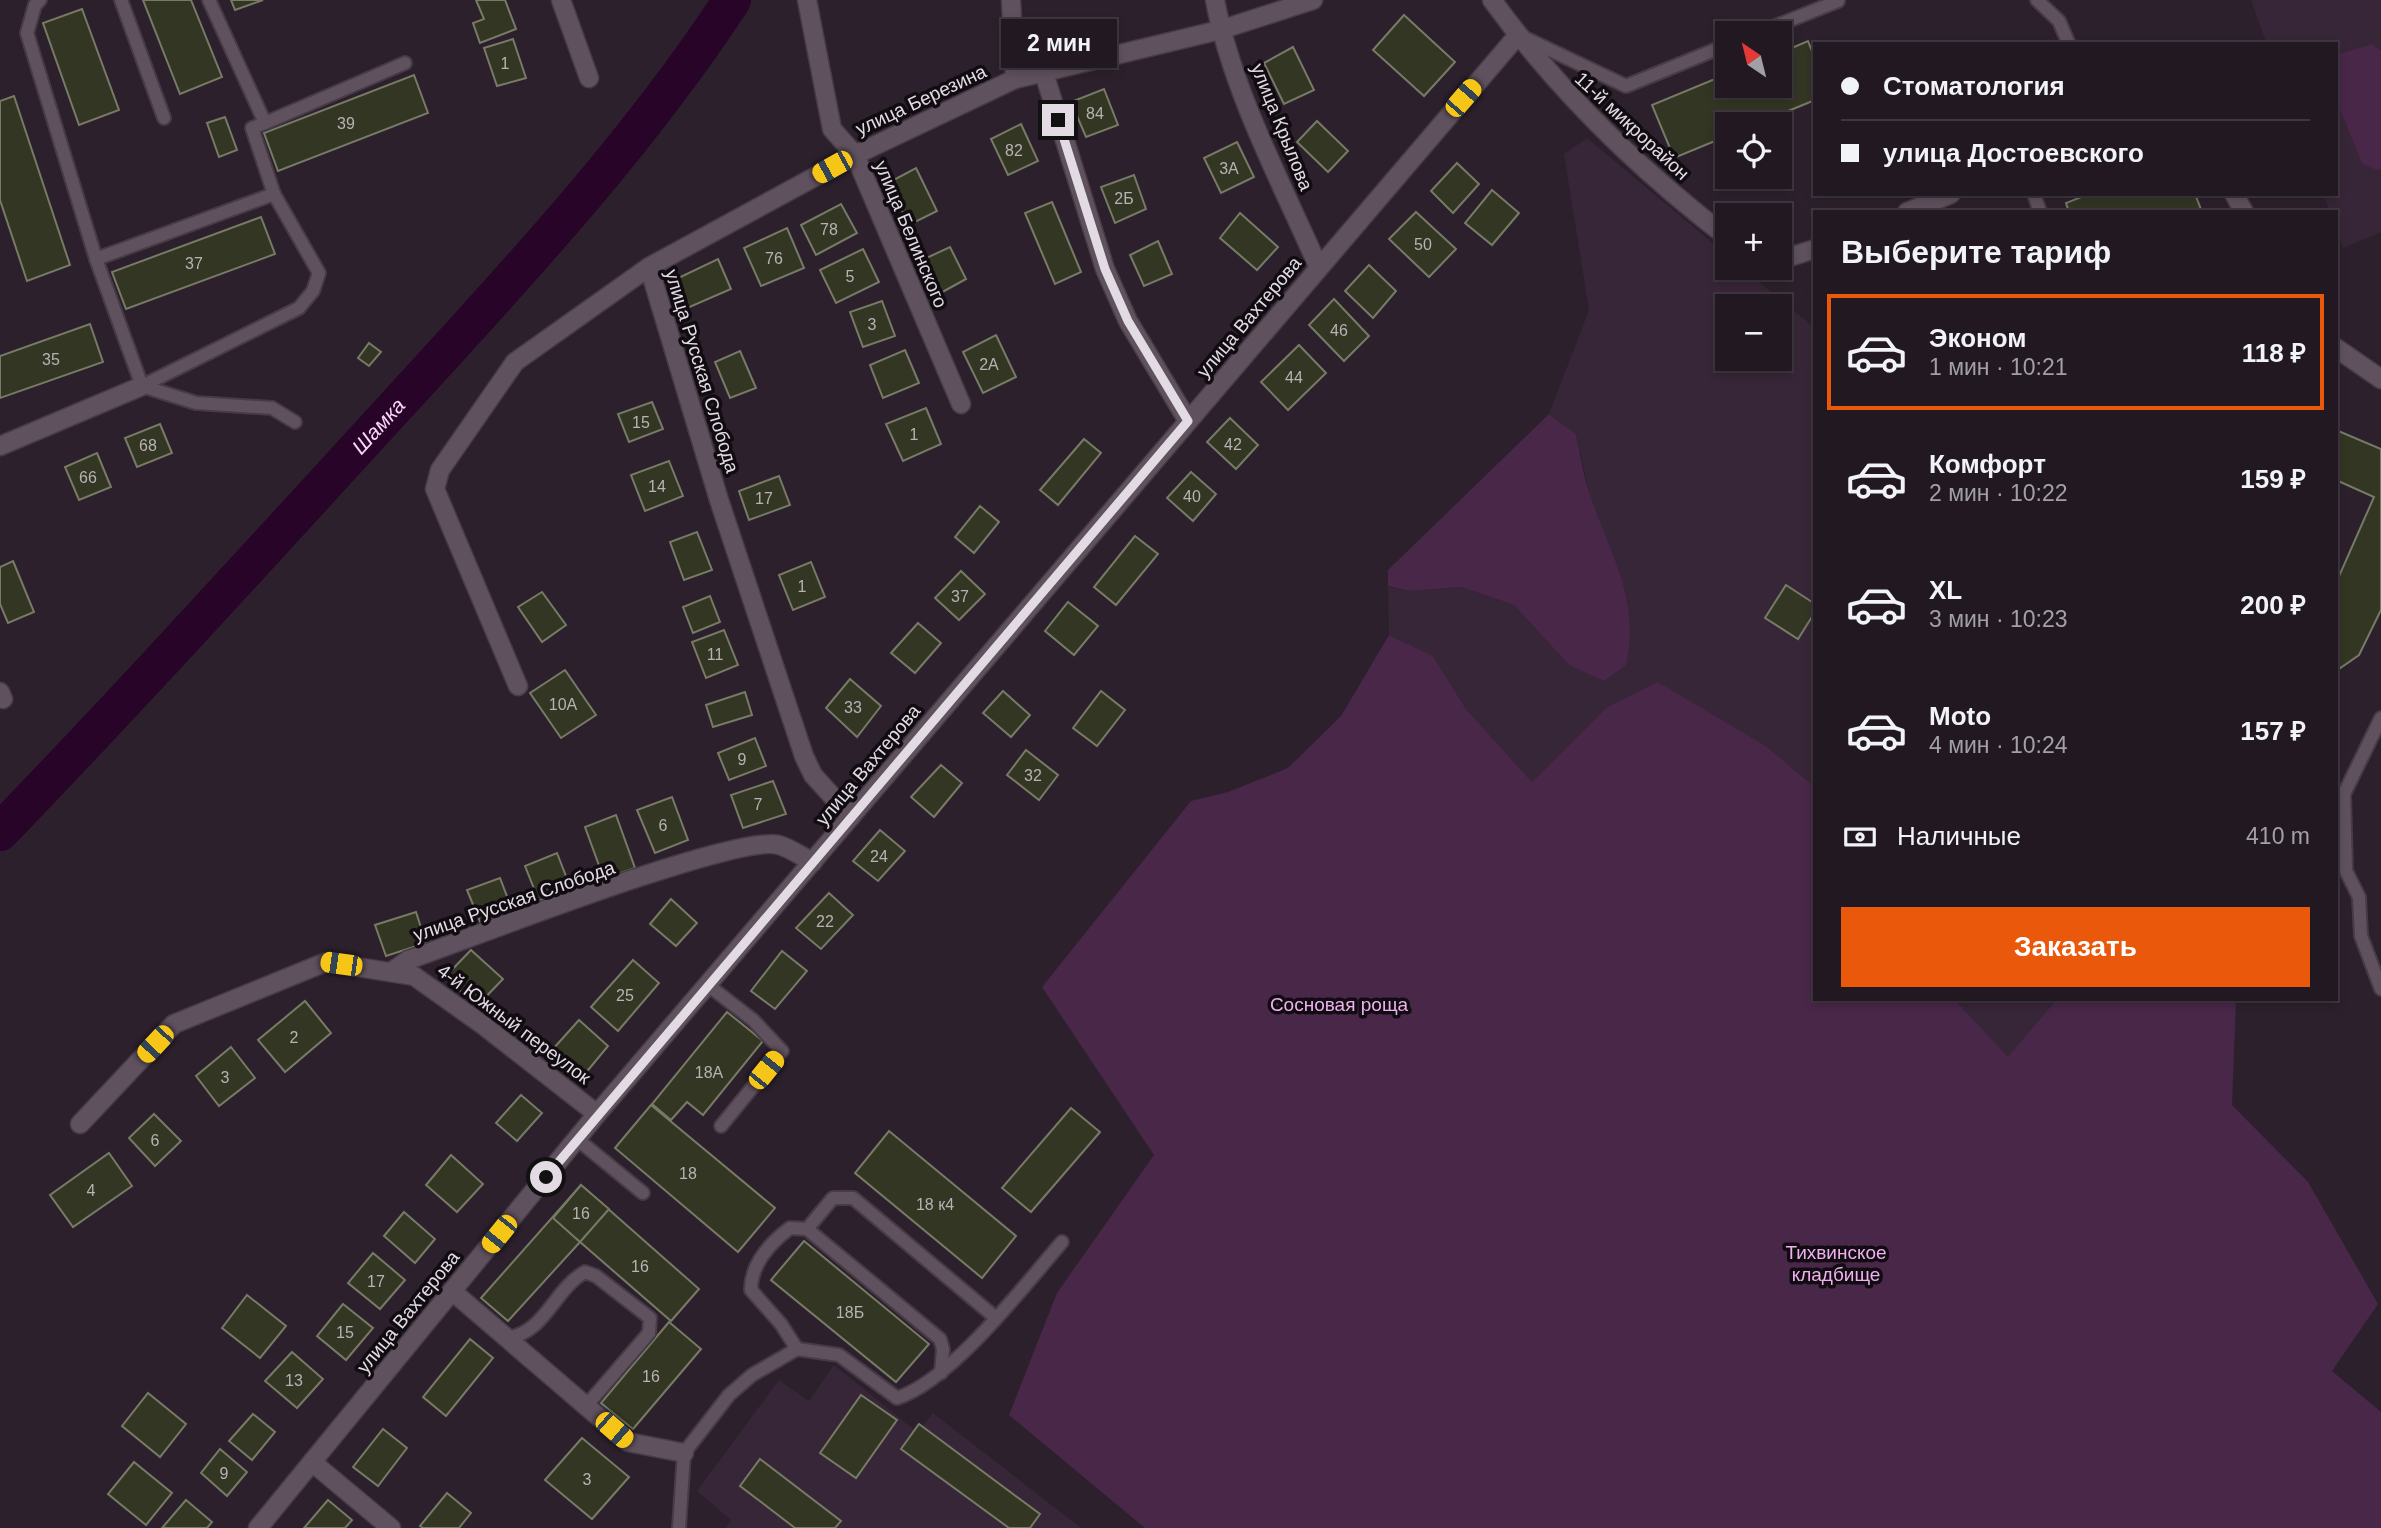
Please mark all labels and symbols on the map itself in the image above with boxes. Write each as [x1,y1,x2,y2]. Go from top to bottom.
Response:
callout: 2 мин [1000,18,1116,68]
north arrow [1715,21,1792,98]
house number: 1 [501,55,510,72]
street label: улица Березина [852,60,990,139]
street label: улица Крылова [1247,60,1317,194]
street label: 11-й микрорайон [1571,68,1693,184]
car [1442,75,1485,121]
route end [1042,104,1074,136]
house number: 84 [1086,105,1104,122]
house number: 39 [337,115,355,132]
house number: 82 [1005,142,1023,159]
car [809,148,856,186]
street label: улица Белинского [871,157,951,311]
house number: 3А [1219,160,1239,177]
house number: 2Б [1114,190,1134,207]
house number: 78 [820,221,838,238]
house number: 50 [1414,236,1432,253]
house number: 76 [765,250,783,267]
street label: улица Вахтерова [1193,252,1306,381]
house number: 37 [185,255,203,272]
street label: улица Русская Слобода [661,267,743,476]
house number: 5 [846,268,855,285]
house number: 3 [868,316,877,333]
house number: 46 [1330,322,1348,339]
house number: 35 [42,351,60,368]
house number: 2А [979,356,999,373]
house number: 44 [1285,369,1303,386]
water label: Шамка [347,393,409,458]
house number: 15 [632,414,650,431]
house number: 1 [910,426,919,443]
house number: 42 [1224,436,1242,453]
house number: 68 [139,437,157,454]
house number: 66 [79,469,97,486]
house number: 14 [648,478,666,495]
house number: 40 [1183,488,1201,505]
house number: 17 [755,490,773,507]
house number: 1 [798,578,807,595]
house number: 37 [951,588,969,605]
house number: 11 [707,646,723,663]
house number: 10А [549,696,578,713]
house number: 33 [844,699,862,716]
street label: улица Вахтерова [812,700,925,829]
house number: 9 [738,751,747,768]
house number: 32 [1024,767,1042,784]
house number: 7 [754,796,763,813]
house number: 6 [659,817,668,834]
house number: 24 [870,848,888,865]
street label: улица Русская Слобода [411,856,618,945]
house number: 22 [816,913,834,930]
car [319,951,364,977]
street label: 4-й Южный переулок [433,960,595,1089]
house number: 25 [616,987,634,1004]
park label: Сосновая роща [1270,994,1409,1015]
car [133,1021,178,1067]
house number: 2 [290,1029,299,1046]
car [745,1047,788,1093]
house number: 18А [695,1064,724,1081]
house number: 3 [221,1069,230,1086]
house number: 6 [151,1132,160,1149]
route start [530,1161,562,1193]
house number: 18 [679,1165,697,1182]
house number: 4 [87,1182,96,1199]
house number: 18 к4 [916,1196,954,1213]
house number: 16 [572,1205,590,1222]
car [478,1211,521,1257]
park label: Тихвинское кладбище [1785,1242,1887,1285]
street label: улица Вахтерова [352,1247,464,1377]
house number: 16 [631,1258,649,1275]
house number: 17 [367,1273,385,1290]
house number: 18Б [836,1304,864,1321]
house number: 15 [336,1324,354,1341]
house number: 16 [642,1368,660,1385]
house number: 13 [285,1372,303,1389]
car [592,1408,637,1452]
house number: 9 [220,1465,229,1482]
house number: 3 [583,1471,592,1488]

